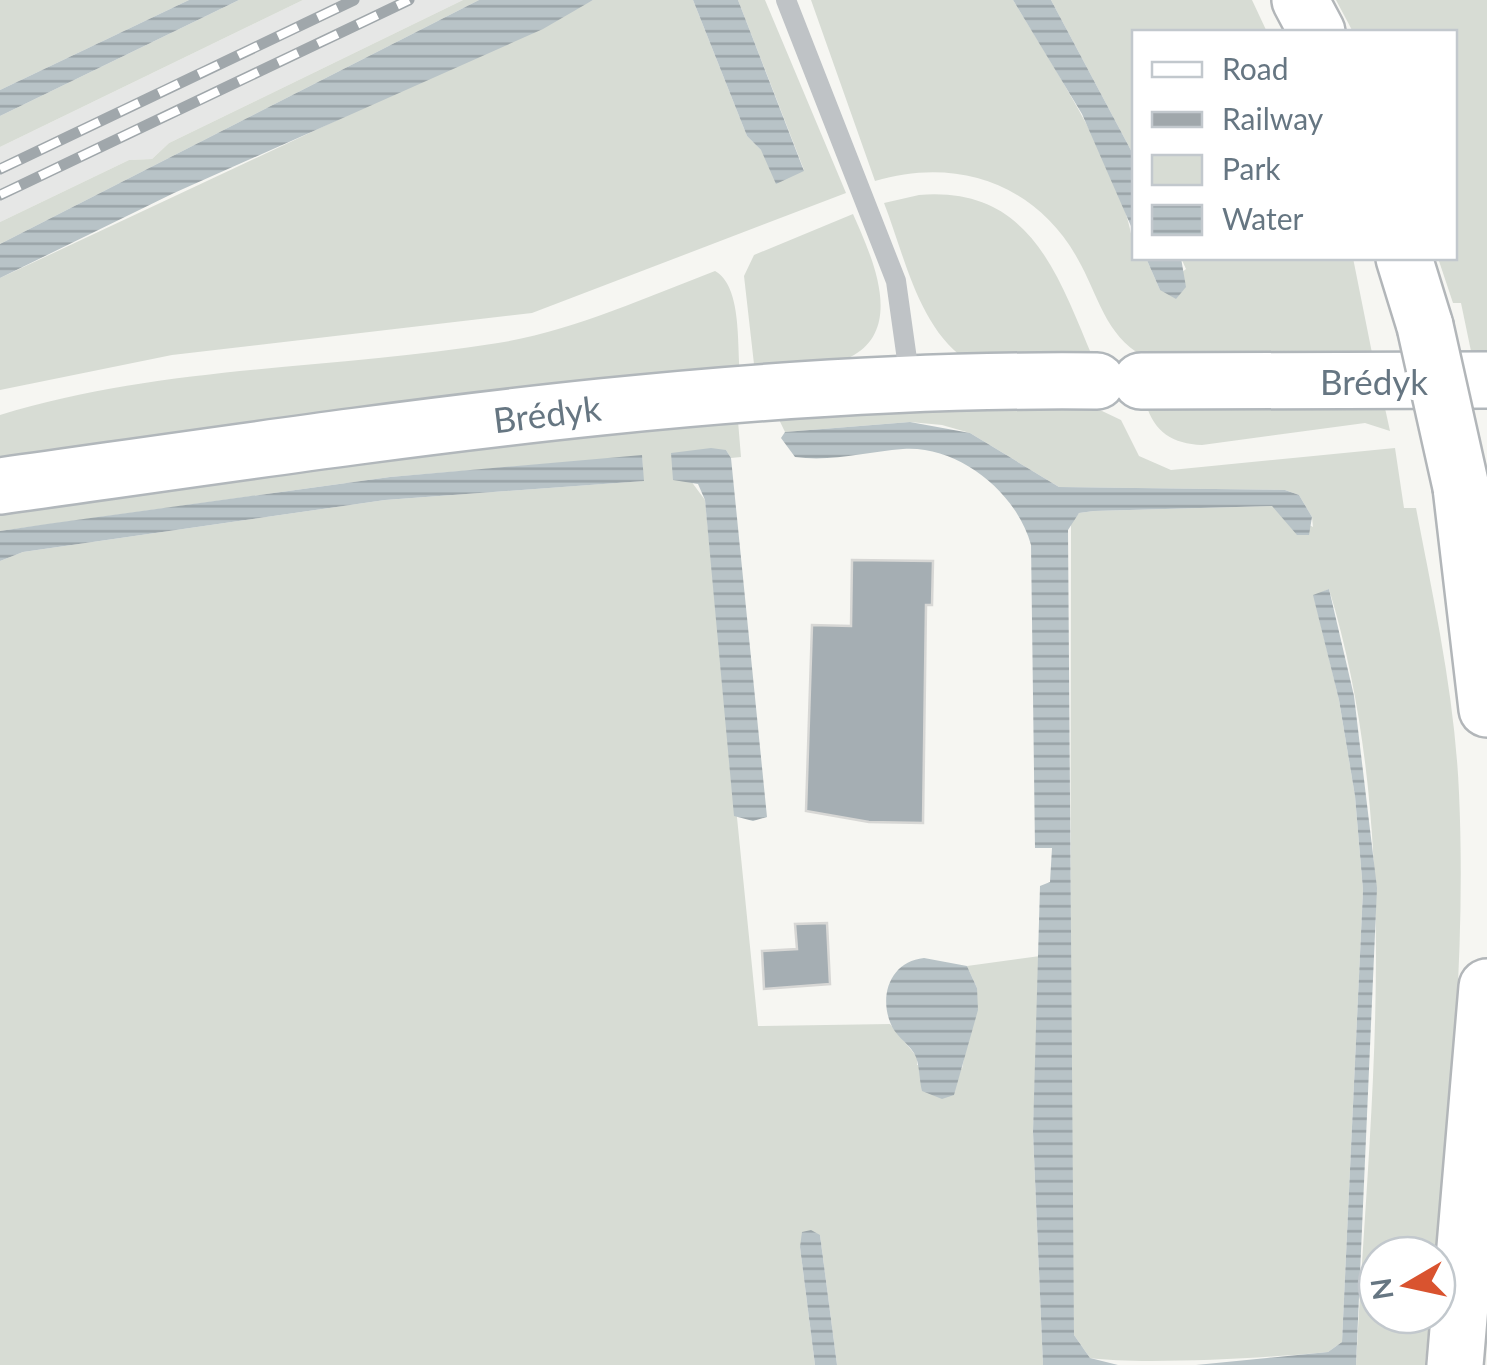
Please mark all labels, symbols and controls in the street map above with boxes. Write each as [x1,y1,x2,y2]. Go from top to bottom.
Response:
legend [1132,30,1457,260]
text: Road [1222,50,1289,86]
text: Railway [1222,100,1324,136]
text: Park [1222,150,1281,186]
text: Water [1222,200,1304,236]
street label: Brédyk [1320,360,1428,402]
street label: Brédyk [491,386,603,440]
north arrow [1357,1235,1457,1335]
text: N [1363,1276,1400,1302]

